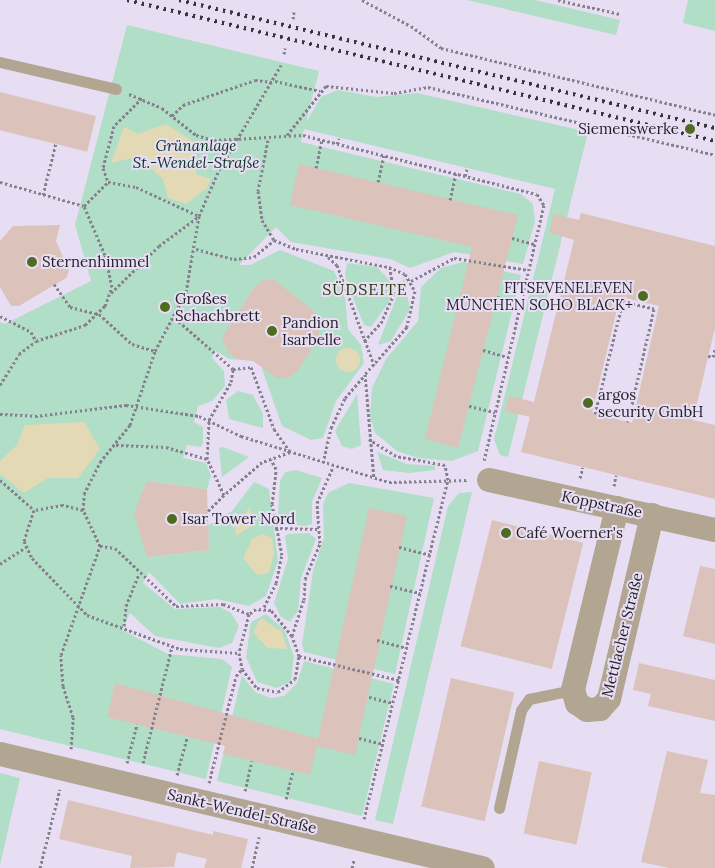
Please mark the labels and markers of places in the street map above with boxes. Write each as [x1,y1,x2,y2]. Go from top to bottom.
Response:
place label: Siemenswerke [578,120,679,138]
marker: Siemenswerke [683,122,697,136]
place label: Sternenhimmel [42,253,149,271]
marker: Sternenhimmel [26,256,38,268]
place label: FITSEVENELEVEN MÜNCHEN SOHO BLACK+ [446,278,633,313]
place label: Großes Schachbrett [175,289,260,324]
marker: FITSEVENELEVEN MÜNCHEN SOHO BLACK+ [637,290,649,302]
marker: Großes Schachbrett [159,301,171,313]
place label: Pandion Isarbelle [282,313,341,348]
marker: Pandion Isarbelle [266,325,278,337]
place label: argos security GmbH [598,385,703,420]
marker: argos security GmbH [582,397,594,409]
place label: Isar Tower Nord [182,510,295,528]
marker: Isar Tower Nord [166,513,178,525]
place label: Café Woerner's [516,524,623,542]
marker: Café Woerner's [500,527,512,539]

